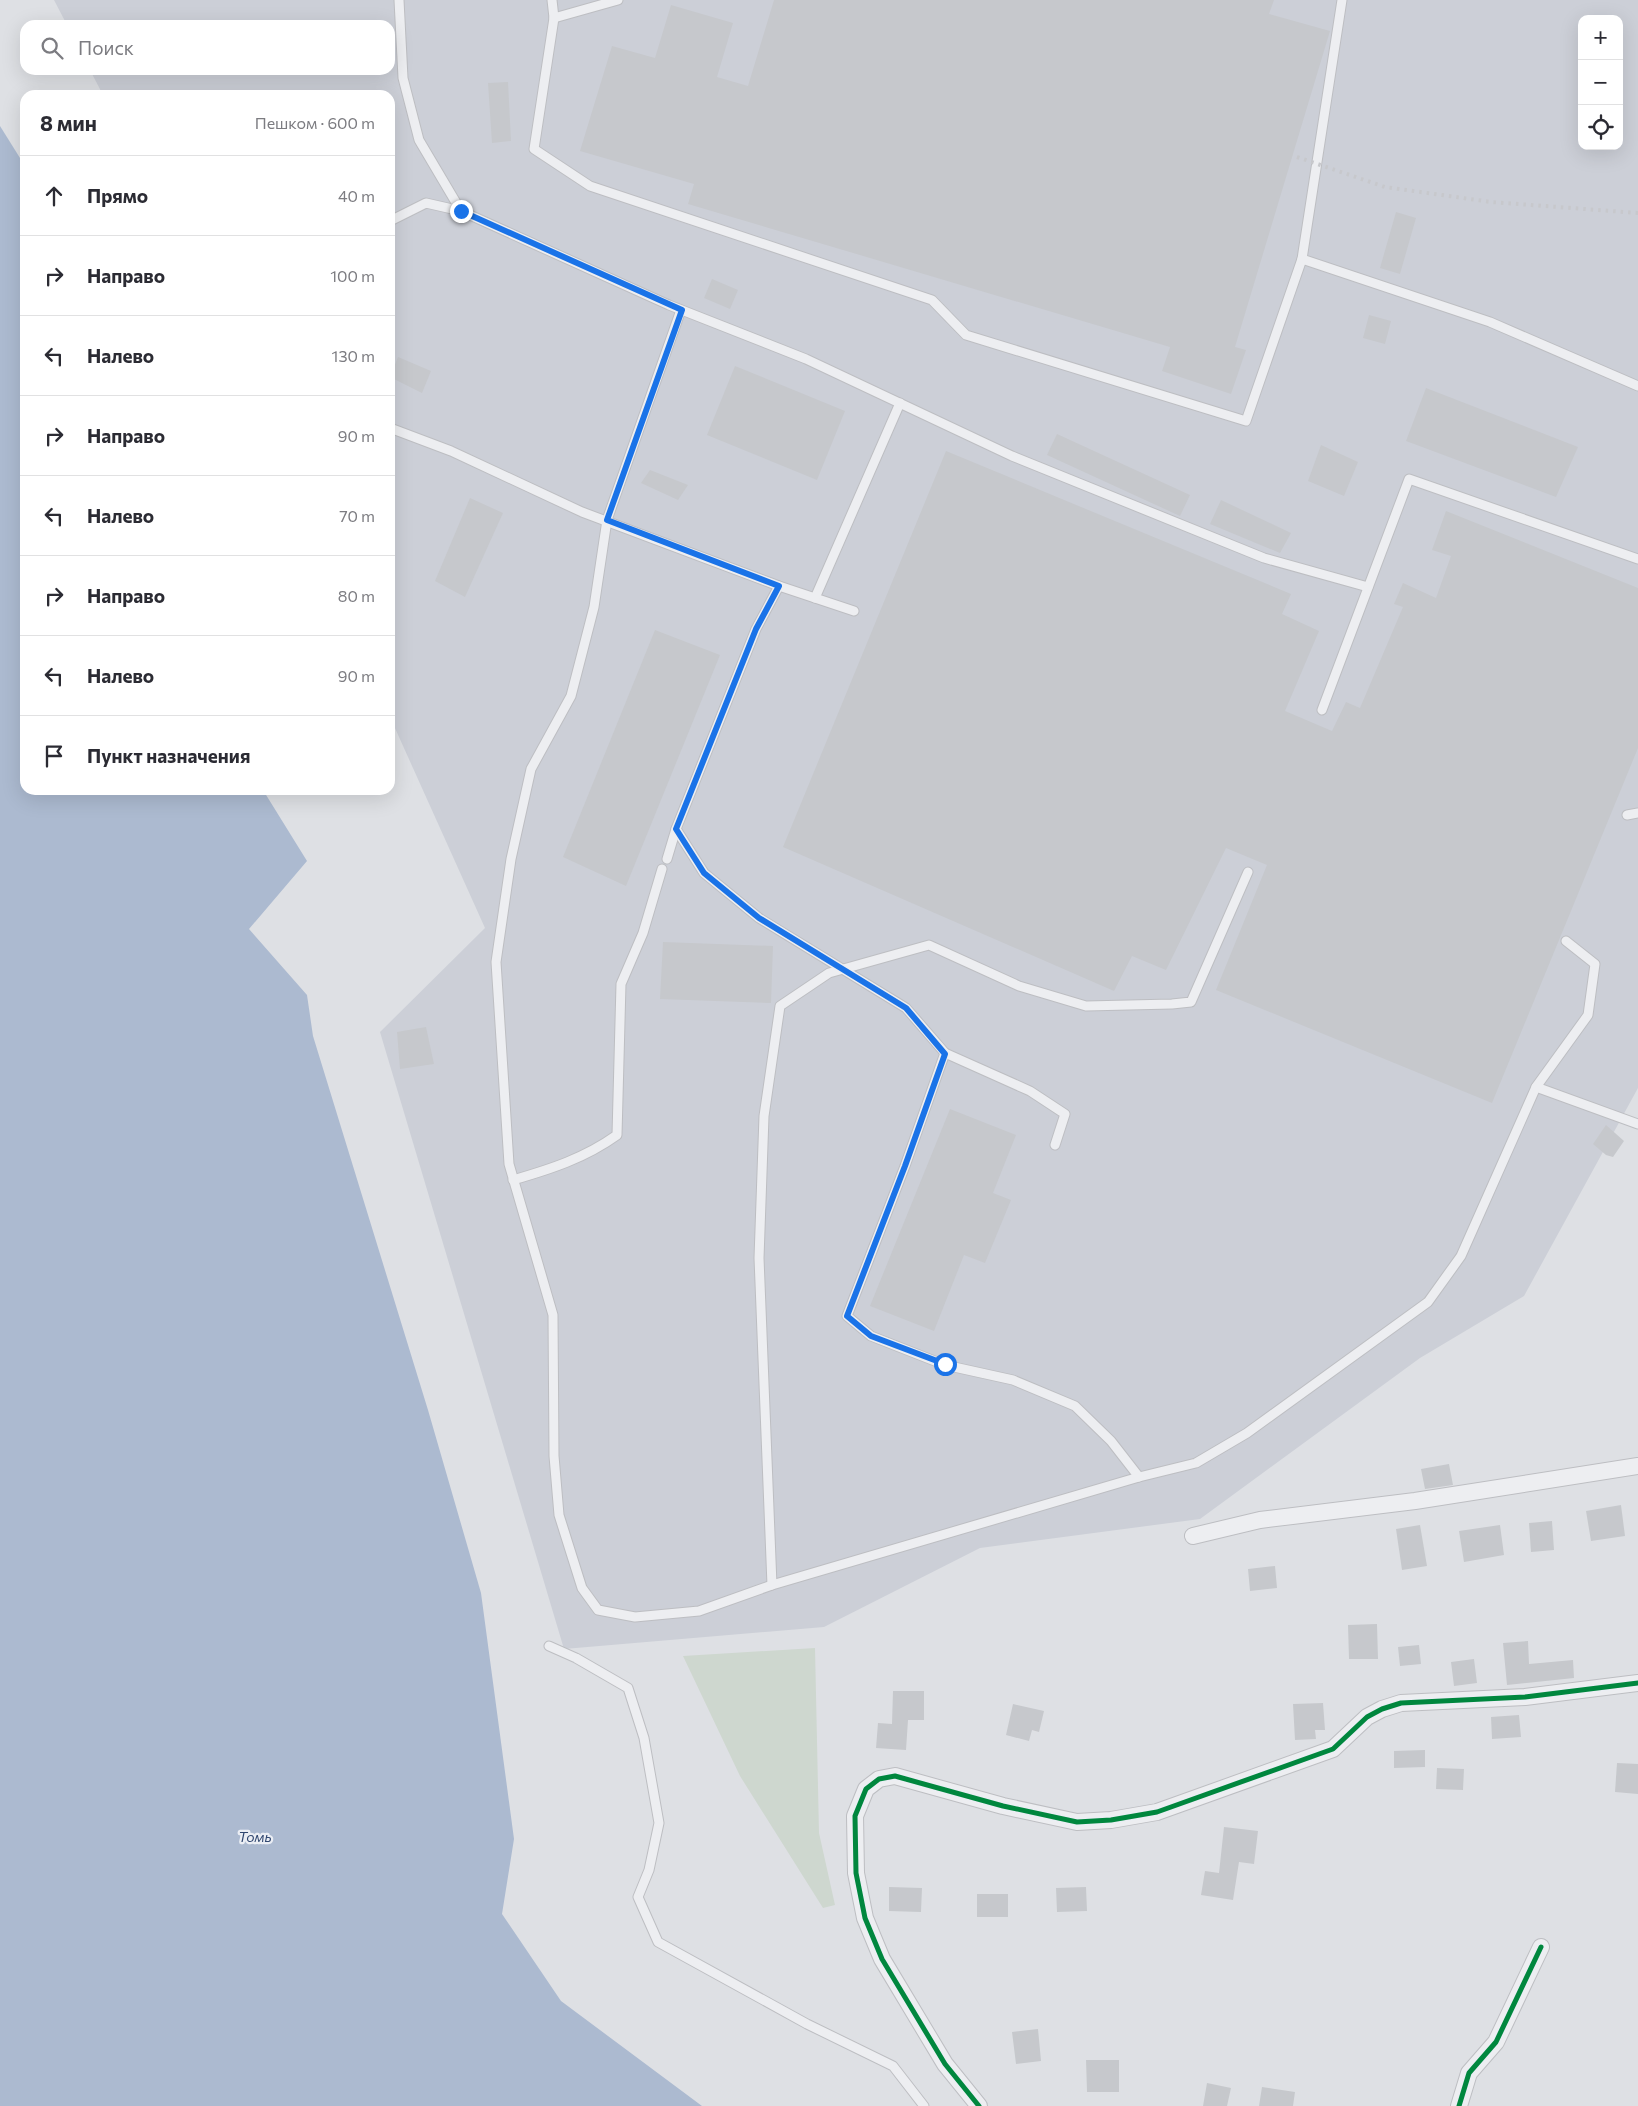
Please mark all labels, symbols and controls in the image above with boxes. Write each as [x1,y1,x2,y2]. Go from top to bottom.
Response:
map controls [1578,15,1623,150]
button: + [1578,15,1623,60]
search box [20,20,395,75]
icon: search [38,34,66,62]
text: Поиск [78,36,134,59]
button: − [1578,60,1623,105]
button: locate [1578,105,1623,150]
text: 8 мин [40,110,97,135]
text: Пешком · 600 m [255,113,375,132]
icon: ahead [40,182,68,210]
text: Прямо [87,184,148,207]
text: 40 m [338,186,375,205]
route end [450,200,473,223]
icon: right [40,262,68,290]
text: Направо [87,264,165,287]
text: 100 m [330,266,375,285]
icon: left [40,342,68,370]
text: Налево [87,344,154,367]
text: 130 m [332,346,375,365]
icon: right [40,422,68,450]
text: Направо [87,424,165,447]
text: 90 m [338,426,375,445]
icon: left [40,502,68,530]
text: Налево [87,504,154,527]
text: 70 m [339,506,375,525]
icon: right [40,582,68,610]
text: Направо [87,584,165,607]
text: 80 m [338,586,375,605]
icon: left [40,662,68,690]
text: Налево [87,664,154,687]
text: 90 m [338,666,375,685]
icon: arrive [40,742,68,770]
text: Пункт назначения [87,744,250,767]
route start [934,1353,957,1376]
water label: Томь [238,1828,272,1845]

